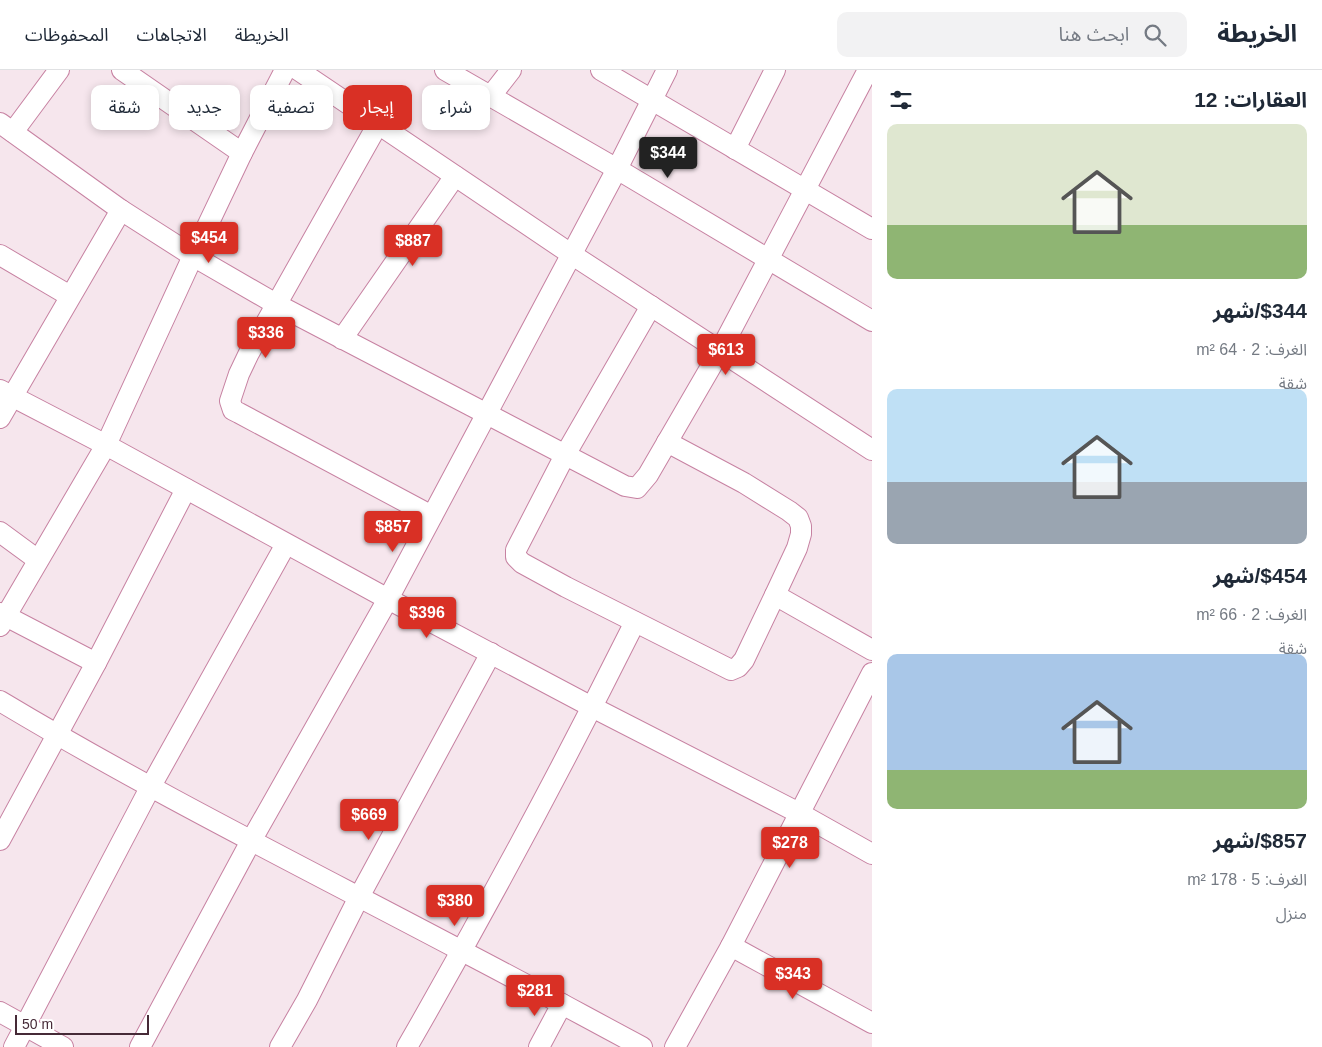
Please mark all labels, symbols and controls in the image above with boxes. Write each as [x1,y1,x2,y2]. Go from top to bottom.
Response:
search box [837,12,1187,57]
text: الخريطة [1217,20,1297,47]
icon: search [1141,21,1169,49]
text: ابحث هنا [1059,24,1129,45]
text: المحفوظات [25,25,109,45]
text: الاتجاهات [137,25,207,45]
text: الخريطة [235,25,289,45]
chip: شقة [91,85,159,130]
chip: جديد [169,85,240,130]
chip: تصفية [250,85,333,130]
chip: إيجار [343,85,412,130]
chip: شراء [422,85,490,130]
icon: filters [887,86,915,114]
text: العقارات: 12 [1194,88,1307,111]
pin: $344 [638,136,698,179]
text: $344 [650,144,686,161]
icon: home [1052,157,1142,247]
pin: $454 [179,222,239,264]
pin: $887 [383,224,443,267]
text: $454 [191,229,227,246]
text: $887 [395,232,431,249]
text: $344/شهر [1213,299,1307,322]
pin: $336 [236,316,296,359]
text: $336 [248,324,284,341]
pin: $613 [696,334,756,376]
text: $613 [708,341,744,358]
text: الغرف: 2 · 64 m² [1196,341,1307,358]
text: شقة [1279,375,1307,392]
icon: home [1052,422,1142,512]
pin: $857 [363,510,423,553]
text: $857 [375,518,411,535]
text: $454/شهر [1213,564,1307,587]
pin: $396 [397,596,457,639]
text: $396 [409,604,445,621]
text: الغرف: 2 · 66 m² [1196,606,1307,623]
text: شقة [1279,640,1307,657]
icon: home [1052,687,1142,777]
pin: $669 [339,798,399,841]
text: $669 [351,806,387,823]
pin: $278 [760,826,820,869]
text: $857/شهر [1213,829,1307,852]
text: $278 [772,834,808,851]
text: الغرف: 5 · 178 m² [1187,871,1307,888]
pin: $380 [425,884,485,927]
text: $380 [437,892,473,909]
text: منزل [1276,905,1307,922]
pin: $343 [763,958,823,1000]
text: $343 [775,965,811,982]
pin: $281 [505,974,565,1017]
text: $281 [517,982,553,999]
scale bar [15,1012,149,1035]
text: 50 m [22,1016,53,1032]

